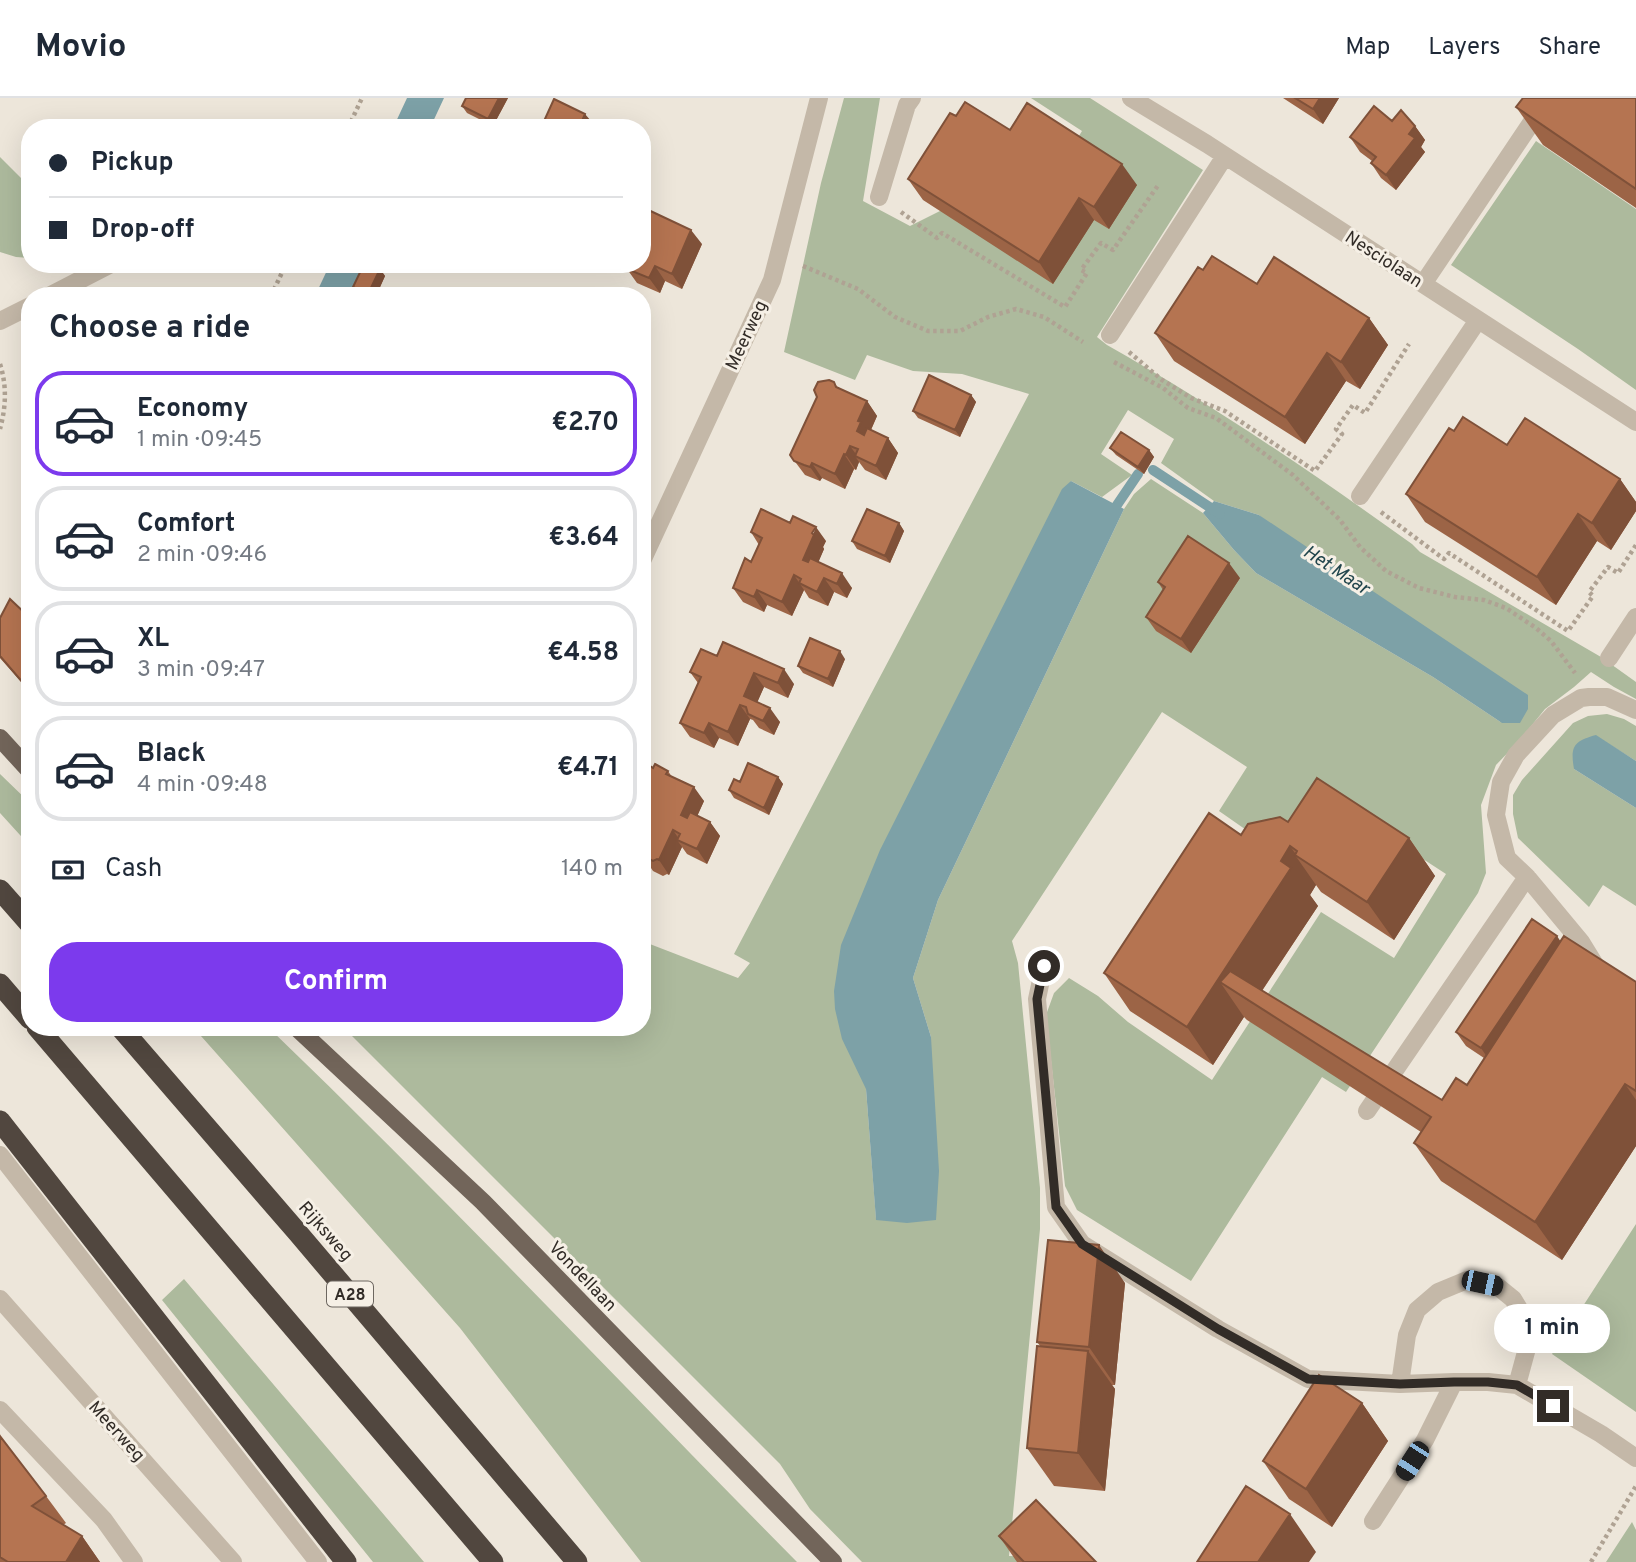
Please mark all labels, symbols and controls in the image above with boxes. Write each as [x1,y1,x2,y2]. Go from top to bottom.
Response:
text: Movio [35,27,126,69]
text: Map [1345,33,1390,63]
text: Layers [1428,33,1500,63]
text: Share [1538,33,1601,63]
text: Pickup [91,147,174,180]
text: Drop-off [91,214,194,247]
street label: Nesciolaan [1340,227,1426,294]
street label: Meerweg [721,297,773,374]
text: Choose a ride [49,309,250,349]
icon: car [53,392,116,455]
text: Economy [137,393,248,426]
text: €2.70 [551,407,619,440]
text: 1 min · 09:45 [137,426,262,455]
icon: car [53,507,116,570]
text: Comfort [137,508,235,541]
text: €3.64 [549,522,619,555]
water label: Het Maar [1298,540,1375,602]
text: 2 min · 09:46 [137,541,267,570]
icon: car [53,622,116,685]
text: XL [137,623,169,656]
text: €4.58 [547,637,619,670]
text: 3 min · 09:47 [137,656,265,685]
icon: car [53,737,116,800]
text: Black [137,738,206,771]
text: €4.71 [557,752,619,785]
text: 4 min · 09:48 [137,771,268,800]
icon: cash [49,851,87,889]
text: Cash [105,853,162,886]
text: 140 m [561,855,623,884]
button: Confirm [49,942,623,1022]
route start [1028,950,1060,982]
street label: Rijksweg [293,1197,357,1267]
street label: Vondellaan [543,1237,621,1317]
car [1460,1268,1505,1298]
road number: A28 [327,1282,373,1306]
callout: 1 min [1495,1304,1611,1354]
text: 1 min [1524,1314,1580,1343]
route end [1537,1390,1569,1422]
street label: Meerweg [82,1397,149,1467]
car [1392,1438,1433,1484]

